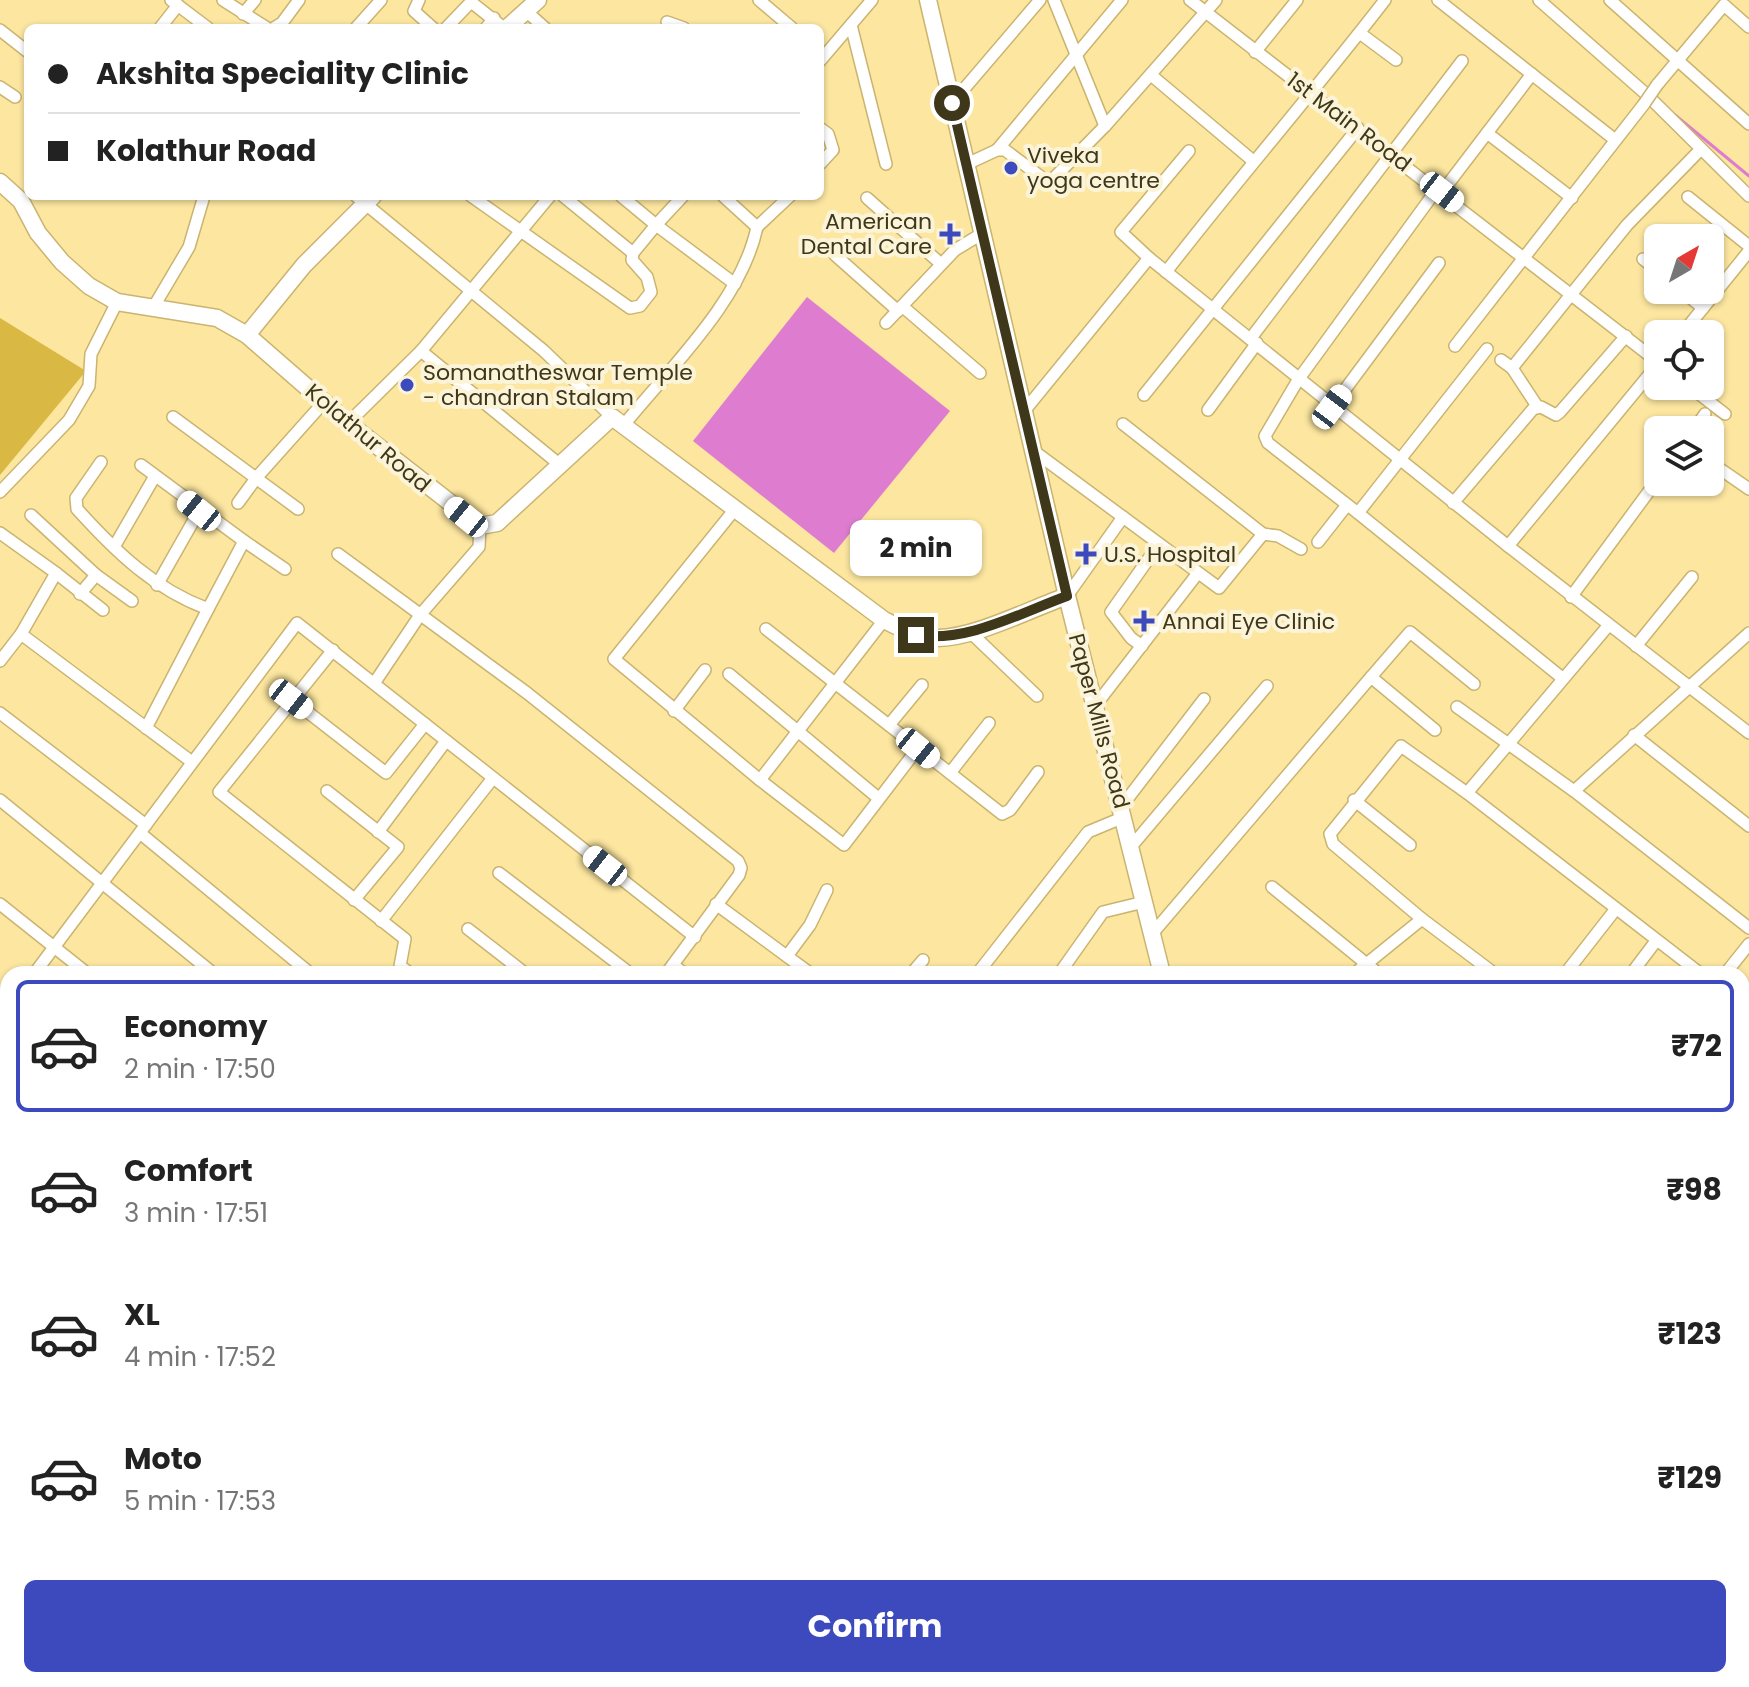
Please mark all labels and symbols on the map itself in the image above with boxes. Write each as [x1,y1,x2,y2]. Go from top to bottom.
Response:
street label: 1st Main Road [1280,65,1418,179]
route start [934,85,970,121]
place label: Viveka yoga centre [1027,140,1160,196]
marker: Viveka yoga centre [1002,159,1020,177]
car [1416,168,1468,216]
place label: American Dental Care [801,206,932,262]
marker: American Dental Care [939,223,961,245]
north arrow [1644,224,1724,304]
place label: Somanatheswar Temple - chandran Stalam [423,357,693,413]
street label: Kolathur Road [299,376,437,500]
marker: Somanatheswar Temple - chandran Stalam [398,376,416,394]
car [1308,381,1356,433]
car [173,487,225,535]
car [440,493,492,541]
callout: 2 min [850,519,982,575]
place label: U.S. Hospital [1104,539,1236,570]
marker: U.S. Hospital [1075,543,1097,565]
place label: Annai Eye Clinic [1162,606,1335,637]
marker: Annai Eye Clinic [1133,610,1155,632]
route end [898,617,934,653]
street label: Paper Mills Road [1061,630,1137,812]
car [265,675,317,723]
car [892,724,944,772]
car [579,842,631,890]

